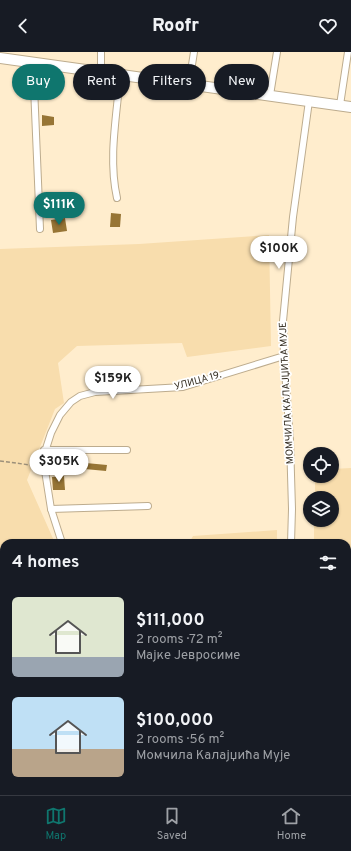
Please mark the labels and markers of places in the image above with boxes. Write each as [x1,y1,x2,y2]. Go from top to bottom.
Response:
pin: $111K [31,192,87,226]
pin: $100K [251,236,307,270]
pin: $159K [85,366,141,400]
pin: $305K [31,449,87,483]

